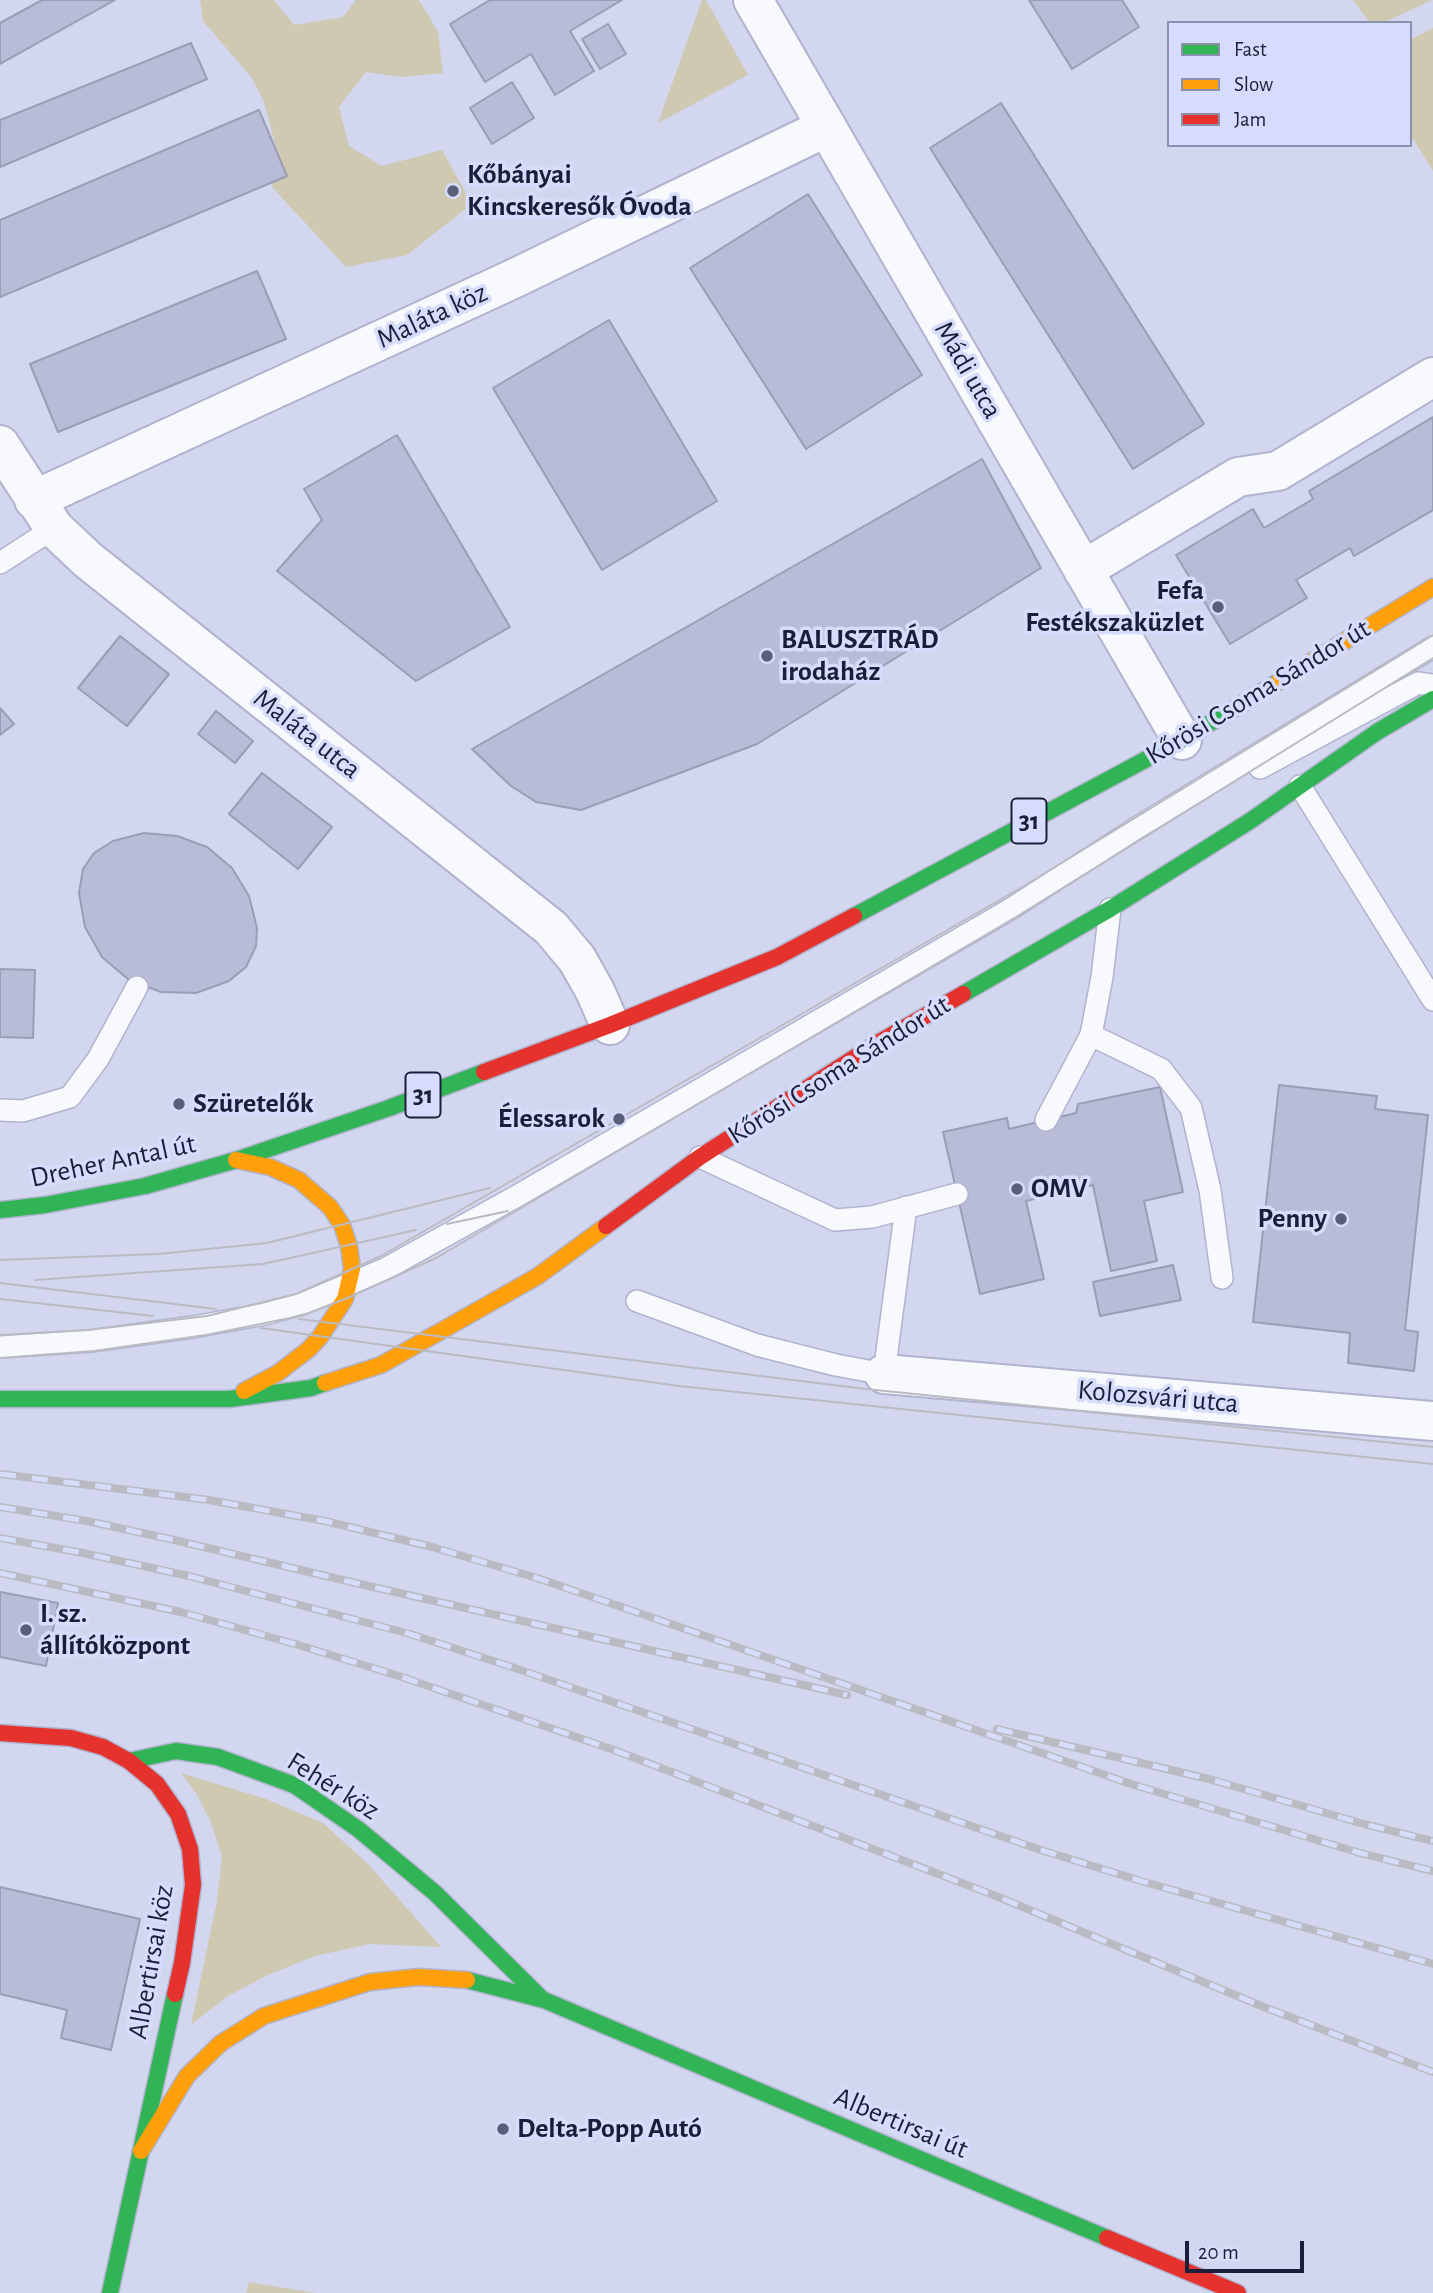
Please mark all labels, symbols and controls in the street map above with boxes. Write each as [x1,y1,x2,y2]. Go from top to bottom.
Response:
legend [1167,21,1412,147]
text: Fast [1234,39,1267,60]
text: Slow [1234,74,1273,95]
text: Jam [1234,109,1266,130]
place label: Kőbányai Kincskeresők Óvoda [467,158,692,224]
marker: Kőbányai Kincskeresők Óvoda [445,183,461,199]
street label: Maláta köz [371,276,493,356]
street label: Mádi utca [927,315,1009,425]
place label: Fefa Festékszaküzlet [1025,574,1204,640]
marker: Fefa Festékszaküzlet [1210,599,1226,615]
street label: Kőrösi Csoma Sándor út [1140,612,1376,772]
place label: BALUSZTRÁD irodaház [781,623,939,689]
marker: BALUSZTRÁD irodaház [759,648,775,664]
street label: Maláta utca [246,682,368,786]
road number: 31 [1012,799,1046,844]
street label: Kőrösi Csoma Sándor út [722,988,956,1152]
road number: 31 [406,1072,440,1118]
place label: Szüretelők [193,1087,314,1121]
marker: Szüretelők [171,1096,187,1112]
place label: Élessarok [498,1102,605,1136]
marker: Élessarok [611,1111,627,1127]
street label: Dreher Antal út [27,1127,199,1195]
place label: OMV [1031,1172,1087,1206]
marker: OMV [1009,1181,1025,1197]
place label: Penny [1258,1202,1327,1236]
marker: Penny [1333,1211,1349,1227]
street label: Kolozsvári utca [1076,1373,1240,1421]
place label: I. sz. állítóközpont [40,1597,190,1663]
marker: I. sz. állítóközpont [18,1622,34,1638]
street label: Fehér köz [281,1745,385,1827]
street label: Albertirsai köz [121,1882,181,2042]
street label: Albertirsai út [829,2080,973,2166]
place label: Delta-Popp Autó [517,2112,702,2146]
marker: Delta-Popp Autó [495,2121,511,2137]
scale bar [1188,2226,1307,2270]
text: 20 m [1198,2242,1239,2263]

